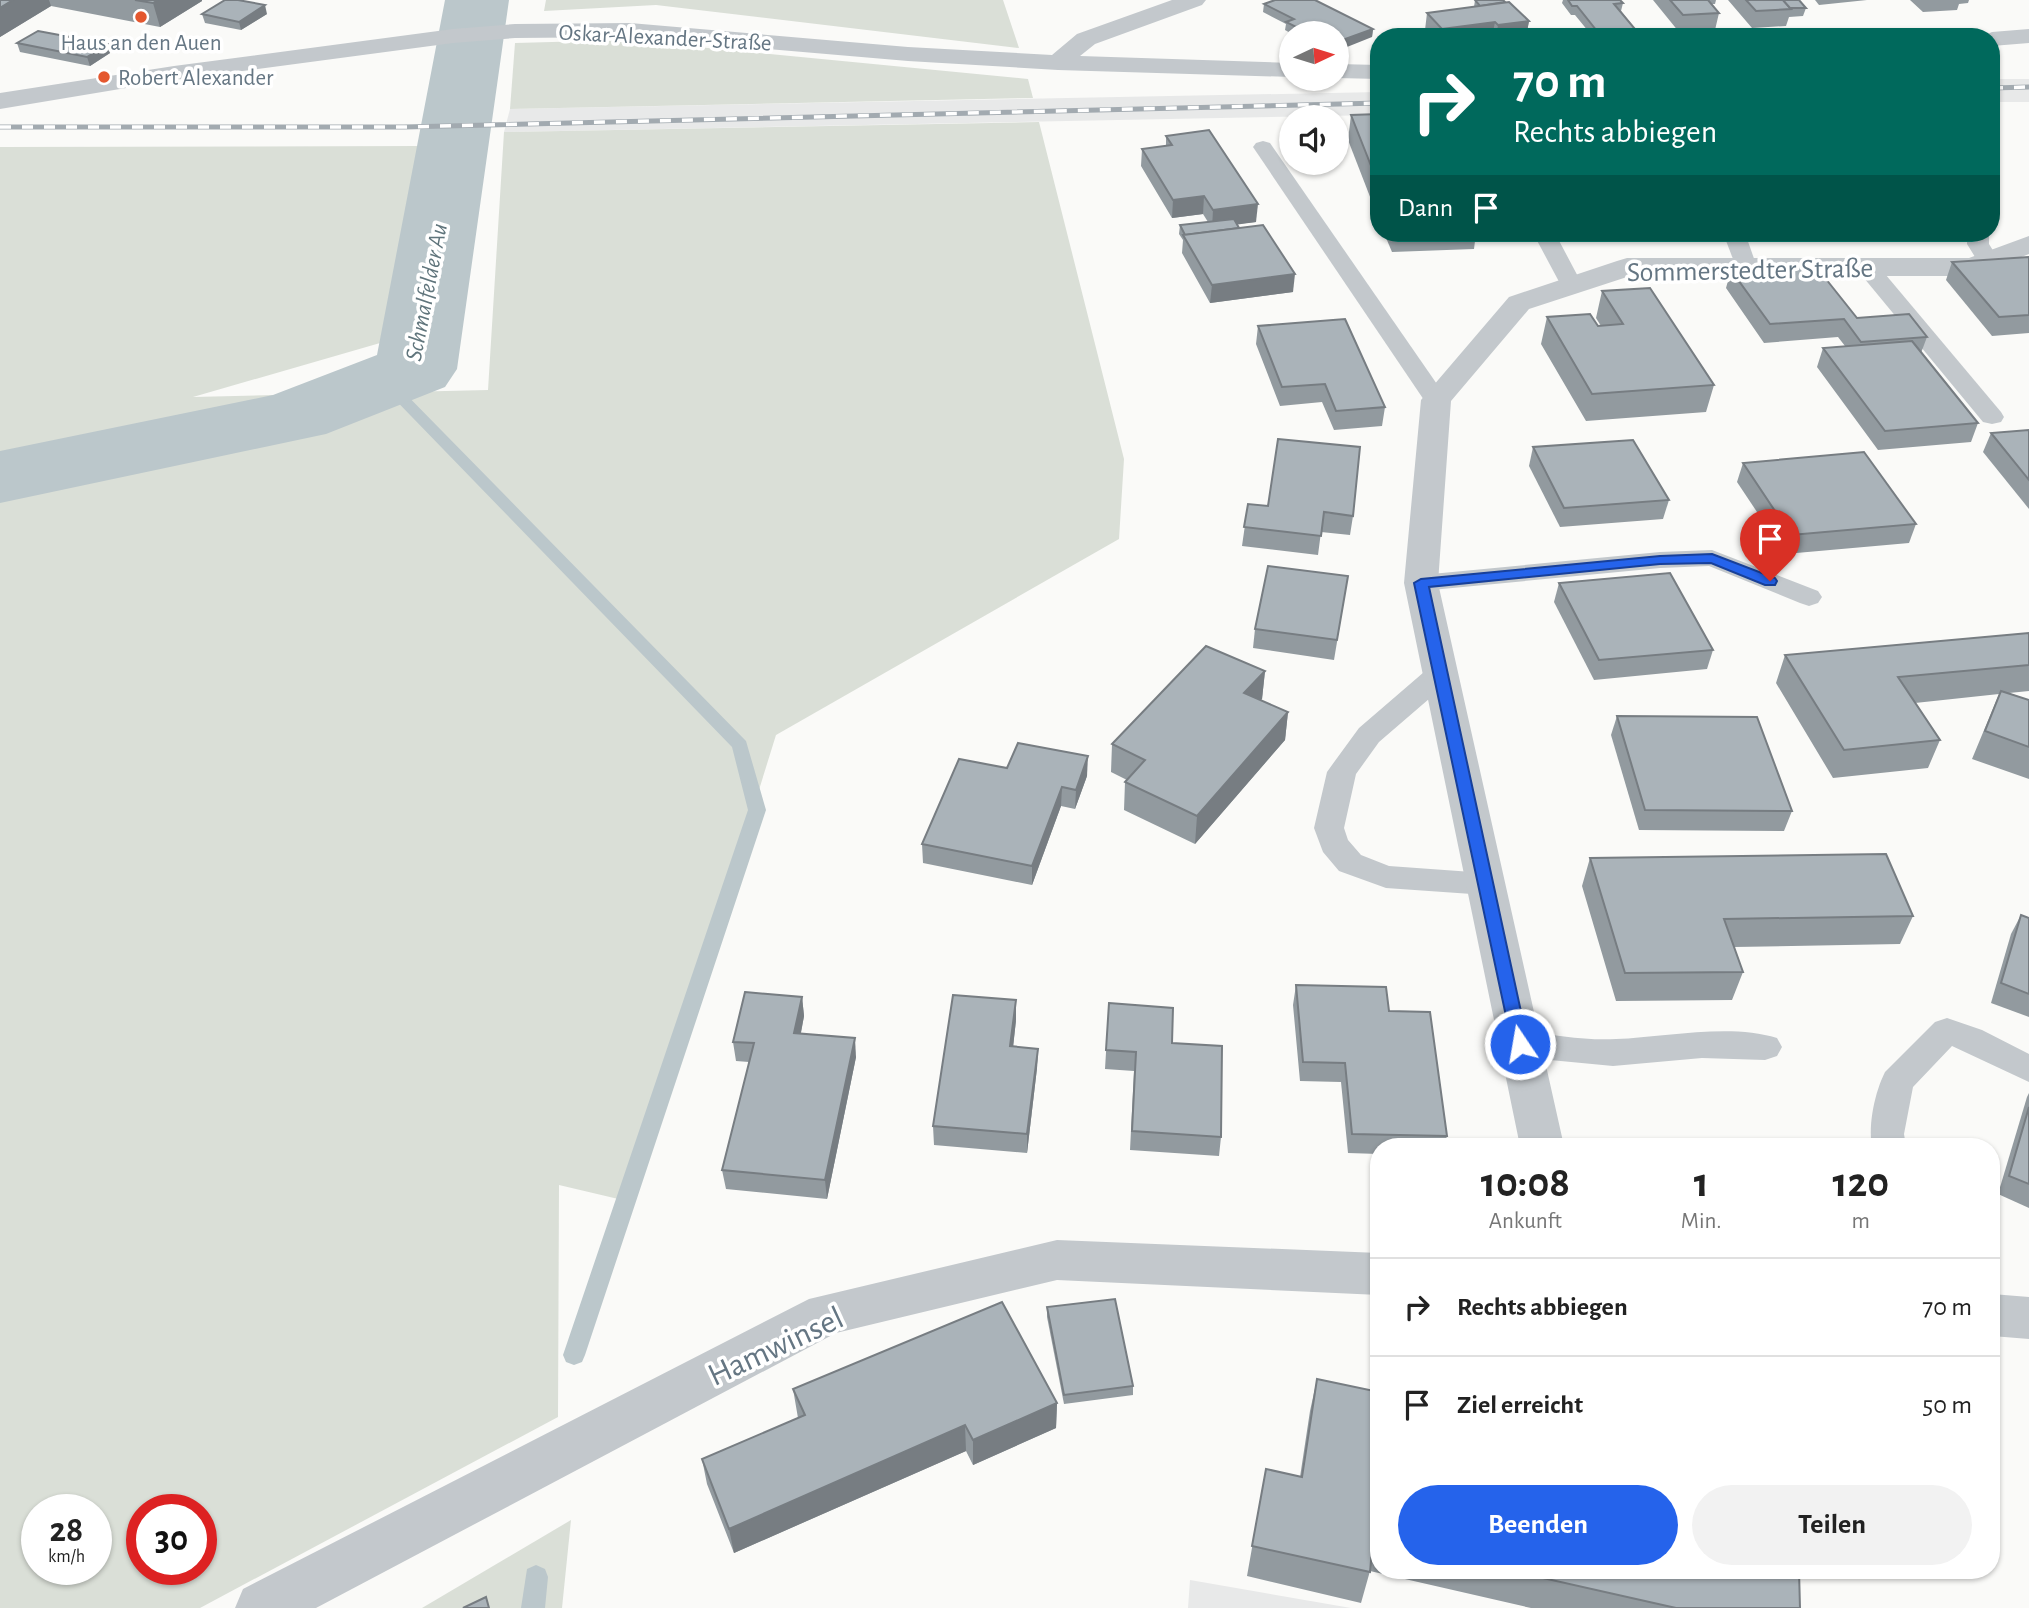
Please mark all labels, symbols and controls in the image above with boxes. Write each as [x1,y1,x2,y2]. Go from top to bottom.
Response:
marker: Haus an den Auen [133,9,149,25]
street label: Oskar-Alexander-Straße [558,21,772,56]
north arrow [1279,21,1349,91]
map controls [1279,21,1349,175]
place label: Haus an den Auen [60,32,222,55]
icon: right [1398,56,1489,147]
text: 70 m [1513,58,1607,107]
place label: Robert Alexander [118,67,274,90]
marker: Robert Alexander [96,69,112,85]
button: sound [1279,105,1349,175]
text: Rechts abbiegen [1513,116,1717,148]
icon: arrive [1467,189,1505,227]
text: Dann [1398,195,1453,221]
water label: Schmalfelder Au [402,221,452,363]
street label: Sommerstedter Straße [1627,255,1873,287]
pin [1740,509,1800,581]
icon: arrive [1751,520,1789,558]
position arrow [1483,1007,1557,1081]
text: 10:08 [1481,1162,1570,1204]
text: 1 [1694,1162,1709,1204]
text: 120 [1832,1162,1889,1204]
text: Ankunft [1489,1210,1562,1233]
text: Min. [1681,1210,1722,1233]
text: m [1852,1210,1870,1233]
icon: right [1398,1288,1436,1326]
text: Rechts abbiegen [1457,1294,1628,1320]
text: 70 m [1922,1294,1972,1320]
street label: Hamwinsel [703,1302,849,1393]
icon: arrive [1398,1386,1436,1424]
text: Ziel erreicht [1457,1392,1583,1418]
text: 50 m [1922,1392,1972,1418]
button: Beenden [1398,1485,1678,1565]
button: Teilen [1692,1485,1972,1565]
speed limit sign: 30 [126,1494,217,1585]
text: 28 [50,1513,83,1548]
text: km/h [48,1548,85,1566]

